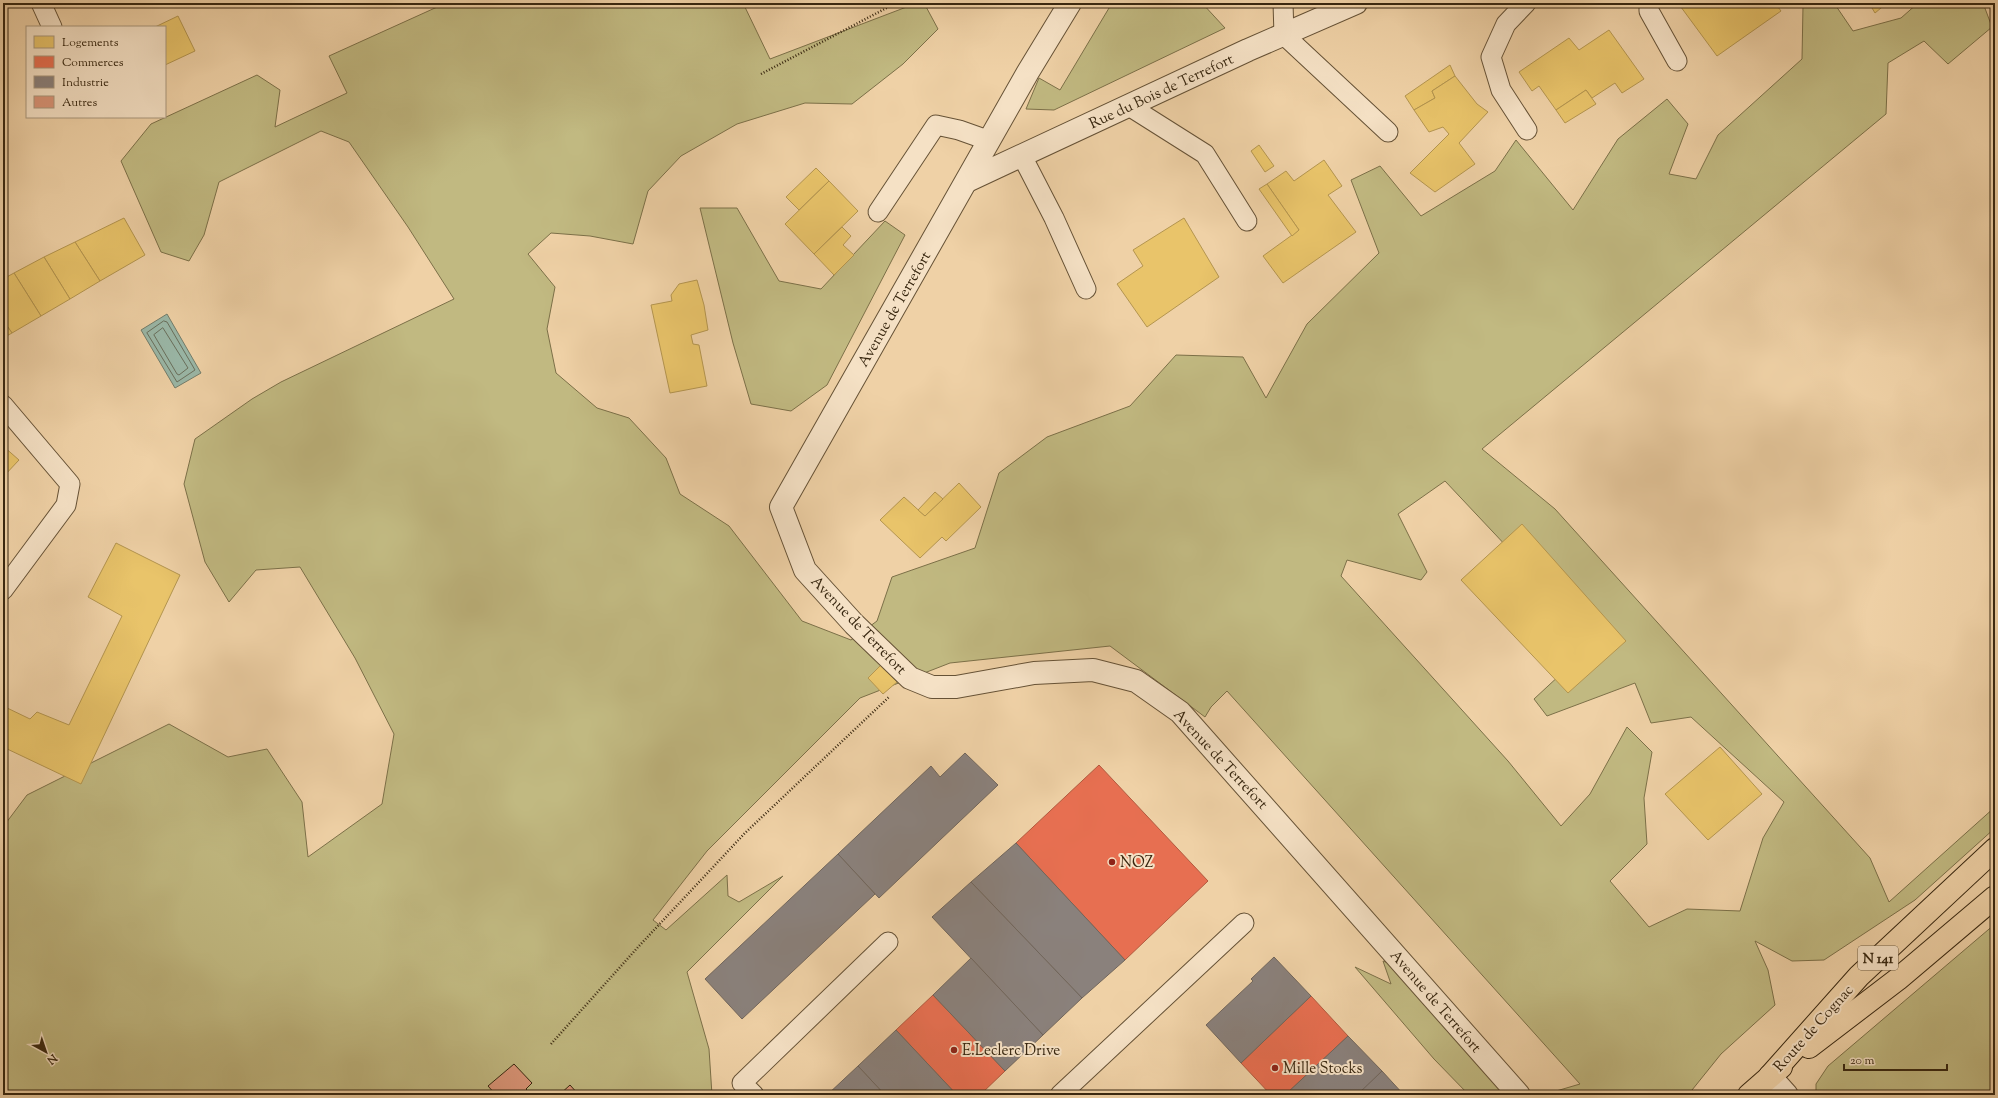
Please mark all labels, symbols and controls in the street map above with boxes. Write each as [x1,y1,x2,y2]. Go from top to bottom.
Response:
legend [26,26,166,118]
text: Logements [62,34,119,52]
street label: Rue du Bois de Terrefort [1086,50,1237,135]
text: Commerces [62,54,124,72]
text: Industrie [62,74,109,92]
text: Autres [62,94,97,112]
street label: Avenue de Terrefort [854,248,937,371]
street label: Avenue de Terrefort [805,572,911,680]
street label: Avenue de Terrefort [1168,705,1272,815]
place label: NOZ [1120,853,1154,874]
marker: NOZ [1107,857,1117,867]
street label: Avenue de Terrefort [1384,946,1485,1058]
road number: N 141 [1858,946,1898,970]
street label: Route de Cognac [1769,981,1859,1077]
north arrow [26,1032,66,1072]
place label: E.Leclerc Drive [962,1041,1060,1062]
marker: E.Leclerc Drive [949,1045,959,1055]
scale bar [1844,1046,1947,1072]
text: N [43,1049,61,1068]
text: 20 m [1850,1052,1875,1070]
place label: Mille Stocks [1283,1059,1363,1080]
marker: Mille Stocks [1270,1063,1280,1073]

